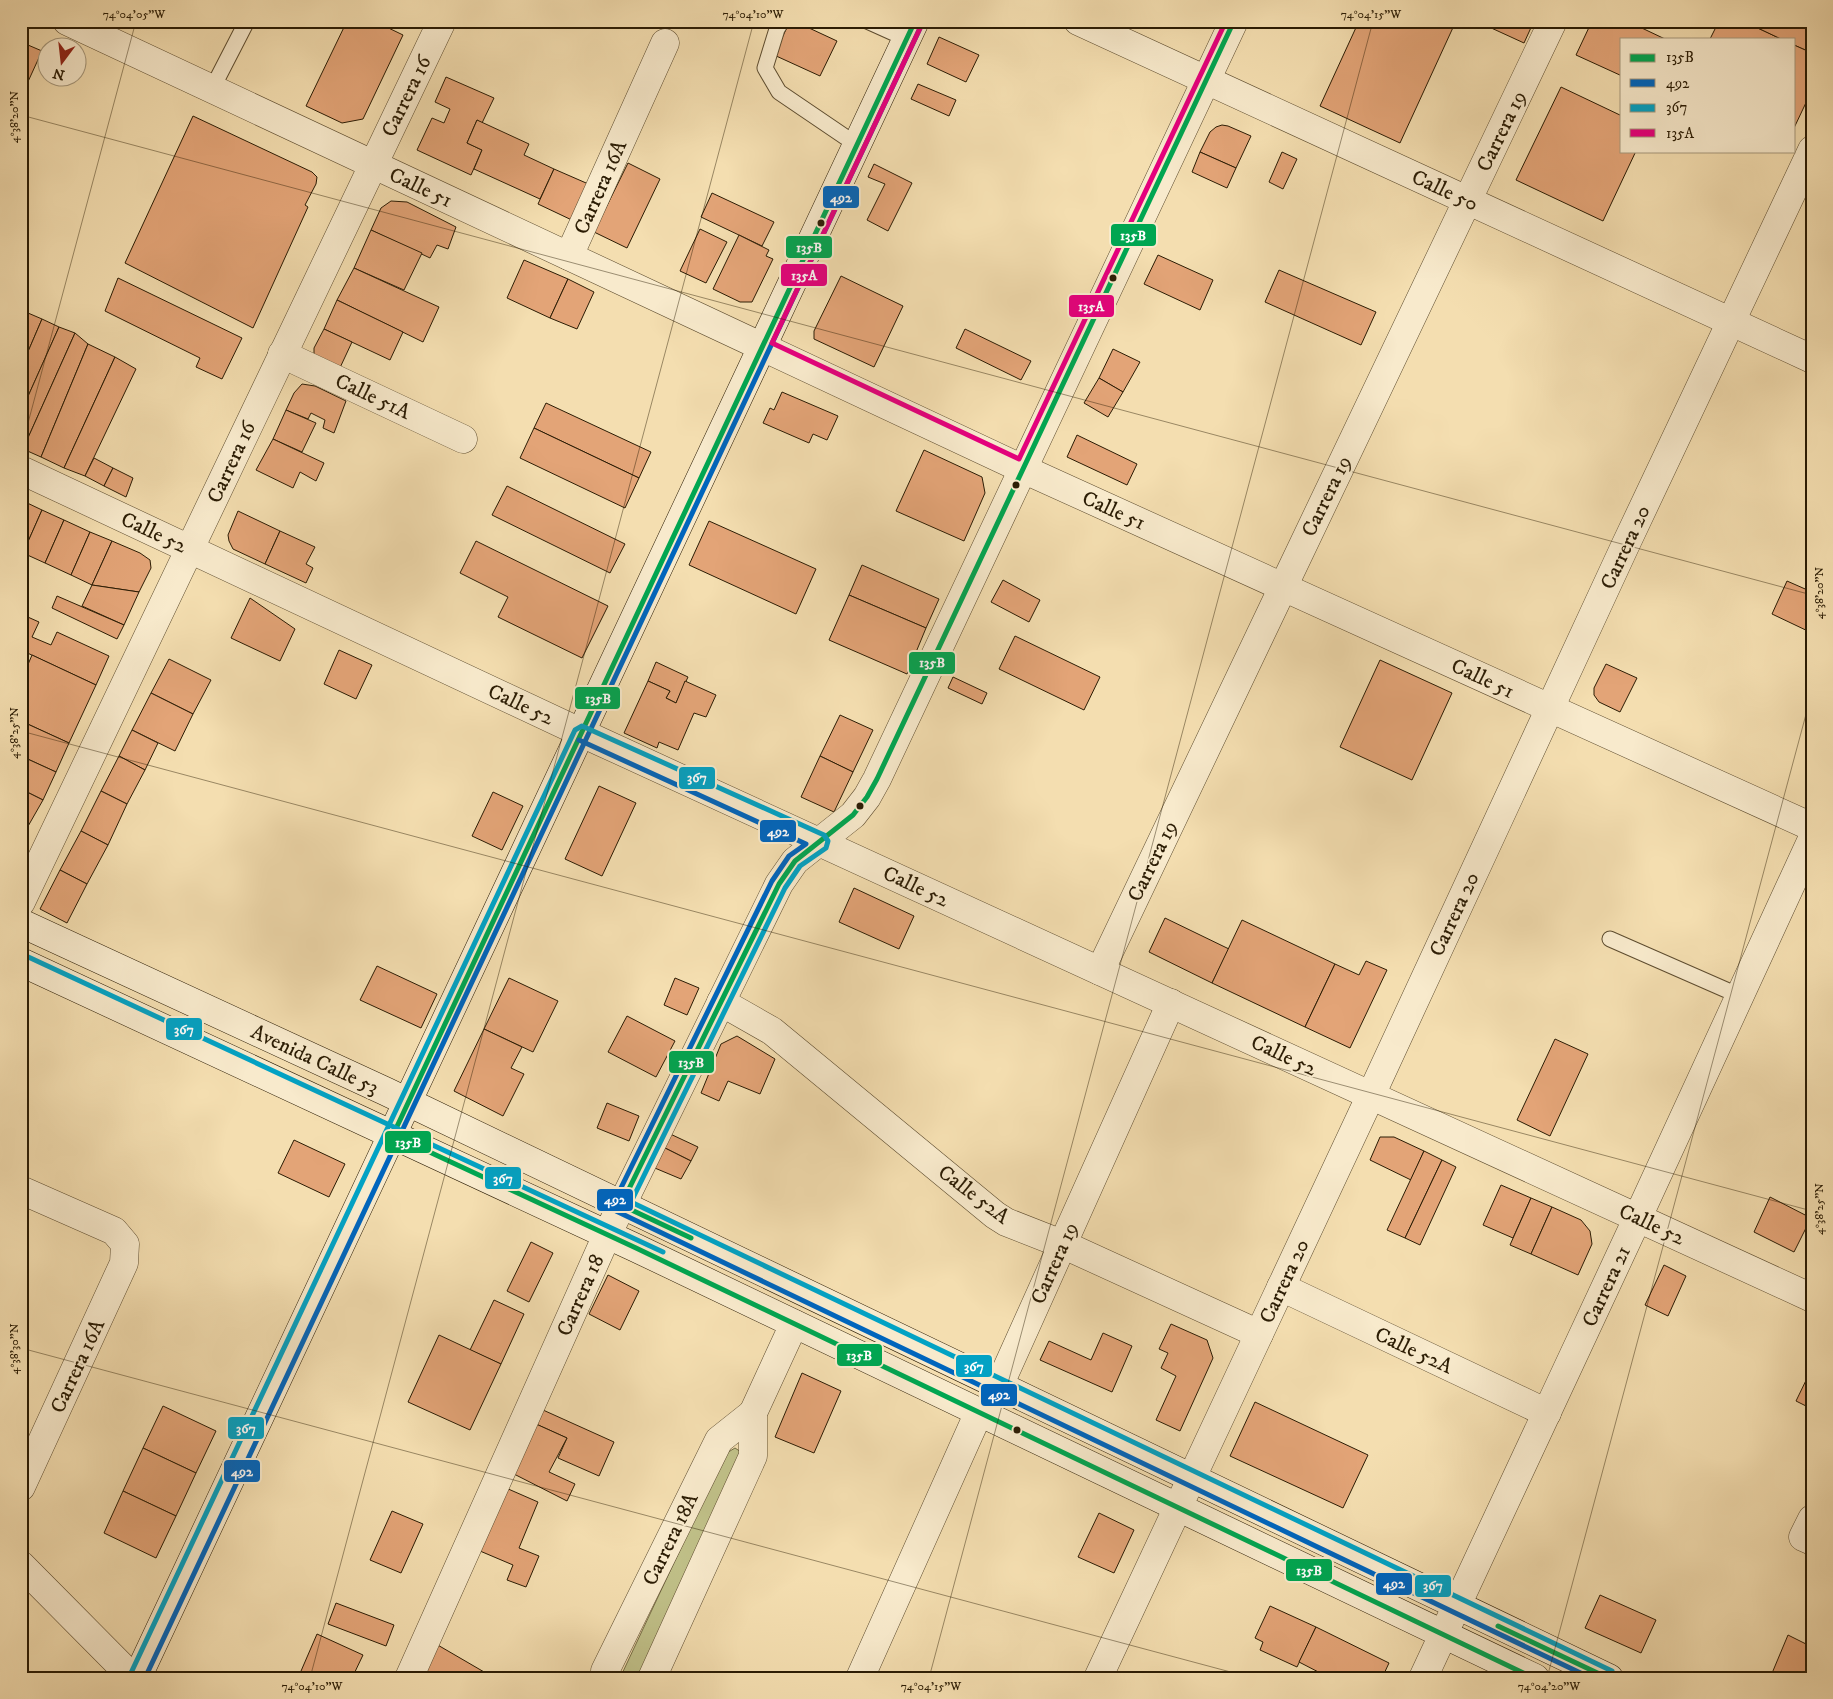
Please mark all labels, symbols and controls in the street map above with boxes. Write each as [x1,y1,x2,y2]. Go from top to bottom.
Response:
text: 74°04'05"W [103,7,166,22]
text: 74°04'10"W [722,7,785,22]
text: 74°04'15"W [1341,7,1402,22]
north arrow [38,38,88,88]
legend [1620,38,1796,152]
text: 135B [1666,48,1694,67]
street label: Carrera 16 [376,51,438,141]
text: N [51,63,67,84]
text: 492 [1666,74,1690,93]
street label: Carrera 19 [1471,87,1533,176]
text: 4°38'20"N [7,91,22,143]
text: 367 [1666,98,1687,117]
text: 135A [1666,124,1695,143]
street label: Carrera 16A [569,136,633,239]
street label: Calle 51 [385,162,456,214]
street label: Calle 50 [1407,164,1482,218]
line badge: 492 [822,185,860,209]
text: 492 [829,189,853,207]
unlabelled marker [816,218,826,228]
line badge: 135B [1110,223,1157,247]
text: 135B [1120,227,1146,245]
line badge: 135B [785,235,833,259]
text: 135B [796,239,822,257]
line badge: 135A [780,263,828,287]
text: 135A [791,267,818,285]
unlabelled marker [1108,273,1118,283]
line badge: 135A [1068,294,1115,318]
text: 135A [1078,298,1105,316]
street label: Calle 51A [331,368,415,426]
street label: Carrera 16 [202,417,263,507]
street label: Carrera 19 [1296,452,1358,541]
unlabelled marker [1011,480,1021,490]
street label: Calle 51 [1078,485,1149,536]
street label: Carrera 20 [1595,501,1657,594]
street label: Calle 52 [117,506,191,560]
text: 4°38'20"N [1812,567,1827,619]
line badge: 135B [908,651,956,675]
street label: Calle 51 [1447,653,1518,705]
text: 135B [919,654,945,672]
street label: Calle 52 [484,678,558,732]
line badge: 135B [574,686,621,710]
text: 135B [585,690,611,708]
text: 4°38'25"N [7,707,22,759]
line badge: 367 [678,766,716,790]
text: 367 [687,769,707,787]
unlabelled marker [855,801,865,811]
street label: Carrera 19 [1122,817,1184,906]
line badge: 492 [759,819,797,843]
text: 492 [766,823,790,841]
street label: Calle 52 [879,860,953,914]
street label: Carrera 20 [1424,868,1486,961]
line badge: 367 [165,1017,203,1041]
street label: Avenida Calle 53 [247,1019,383,1101]
text: 367 [174,1021,194,1039]
street label: Calle 52 [1247,1029,1321,1083]
line badge: 135B [668,1050,715,1074]
text: 135B [678,1054,704,1072]
line badge: 135B [384,1130,432,1154]
text: 135B [395,1134,421,1152]
street label: Calle 52A [933,1160,1015,1230]
line badge: 367 [484,1166,522,1190]
text: 367 [493,1170,513,1188]
text: 4°38'25"N [1812,1183,1827,1235]
line badge: 492 [596,1188,634,1212]
text: 492 [603,1191,627,1209]
street label: Calle 52 [1615,1198,1689,1252]
street label: Carrera 19 [1025,1219,1084,1308]
street label: Carrera 20 [1254,1235,1316,1328]
street label: Carrera 21 [1577,1242,1637,1331]
street label: Carrera 18 [551,1251,610,1340]
street label: Carrera 16A [45,1315,111,1417]
street label: Calle 52A [1371,1322,1457,1380]
text: 4°38'30"N [7,1323,22,1375]
line badge: 135B [836,1343,883,1367]
text: 135B [846,1347,872,1365]
line badge: 367 [955,1354,993,1378]
text: 367 [964,1358,984,1376]
line badge: 492 [980,1383,1018,1407]
text: 492 [987,1386,1011,1404]
line badge: 367 [227,1416,265,1440]
text: 367 [236,1420,256,1438]
unlabelled marker [1012,1425,1022,1435]
line badge: 492 [223,1459,261,1483]
text: 492 [230,1463,254,1481]
street label: Carrera 18A [637,1488,705,1590]
line badge: 135B [1285,1558,1333,1582]
text: 135B [1296,1562,1322,1580]
line badge: 492 [1375,1572,1413,1596]
line badge: 367 [1414,1574,1452,1598]
text: 492 [1382,1575,1406,1593]
text: 367 [1423,1577,1443,1595]
text: 74°04'10"W [281,1679,344,1694]
text: 74°04'15"W [901,1679,962,1694]
text: 74°04'20"W [1518,1679,1581,1694]

